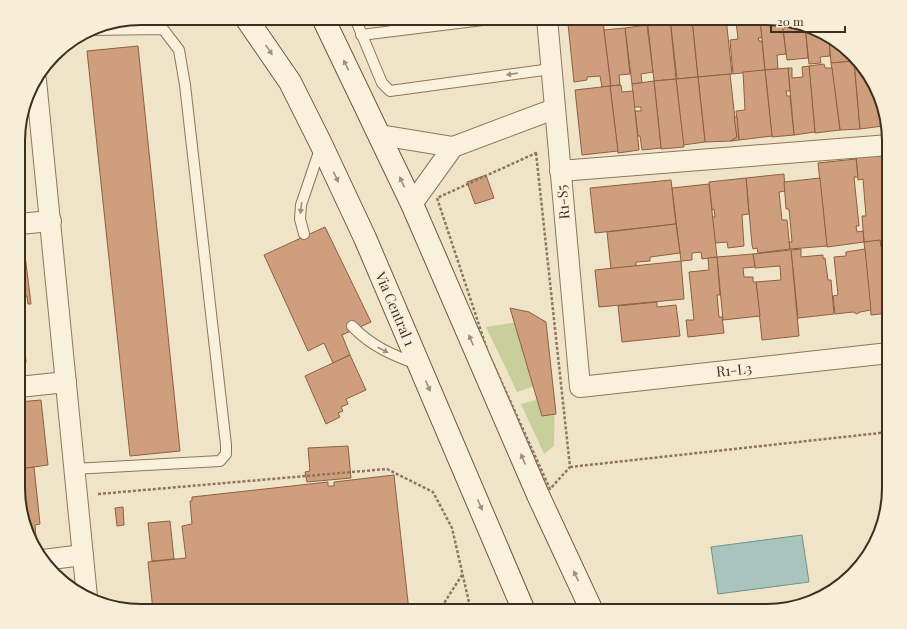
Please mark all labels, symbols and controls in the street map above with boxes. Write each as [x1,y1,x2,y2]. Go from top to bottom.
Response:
scale bar [771,8,845,34]
text: 20 m [777,13,804,29]
one-way arrow [265,45,273,55]
one-way arrow [343,59,349,71]
one-way arrow [506,71,518,77]
one-way arrow [334,171,340,183]
one-way arrow [399,177,405,188]
street label: R1-S5 [552,184,573,220]
one-way arrow [298,202,304,214]
street label: Via Central 1 [371,268,420,349]
one-way arrow [468,334,474,345]
one-way arrow [377,347,388,353]
street label: R1-L3 [715,358,753,381]
one-way arrow [425,380,431,391]
one-way arrow [519,453,525,465]
one-way arrow [477,499,483,510]
one-way arrow [573,570,579,581]

